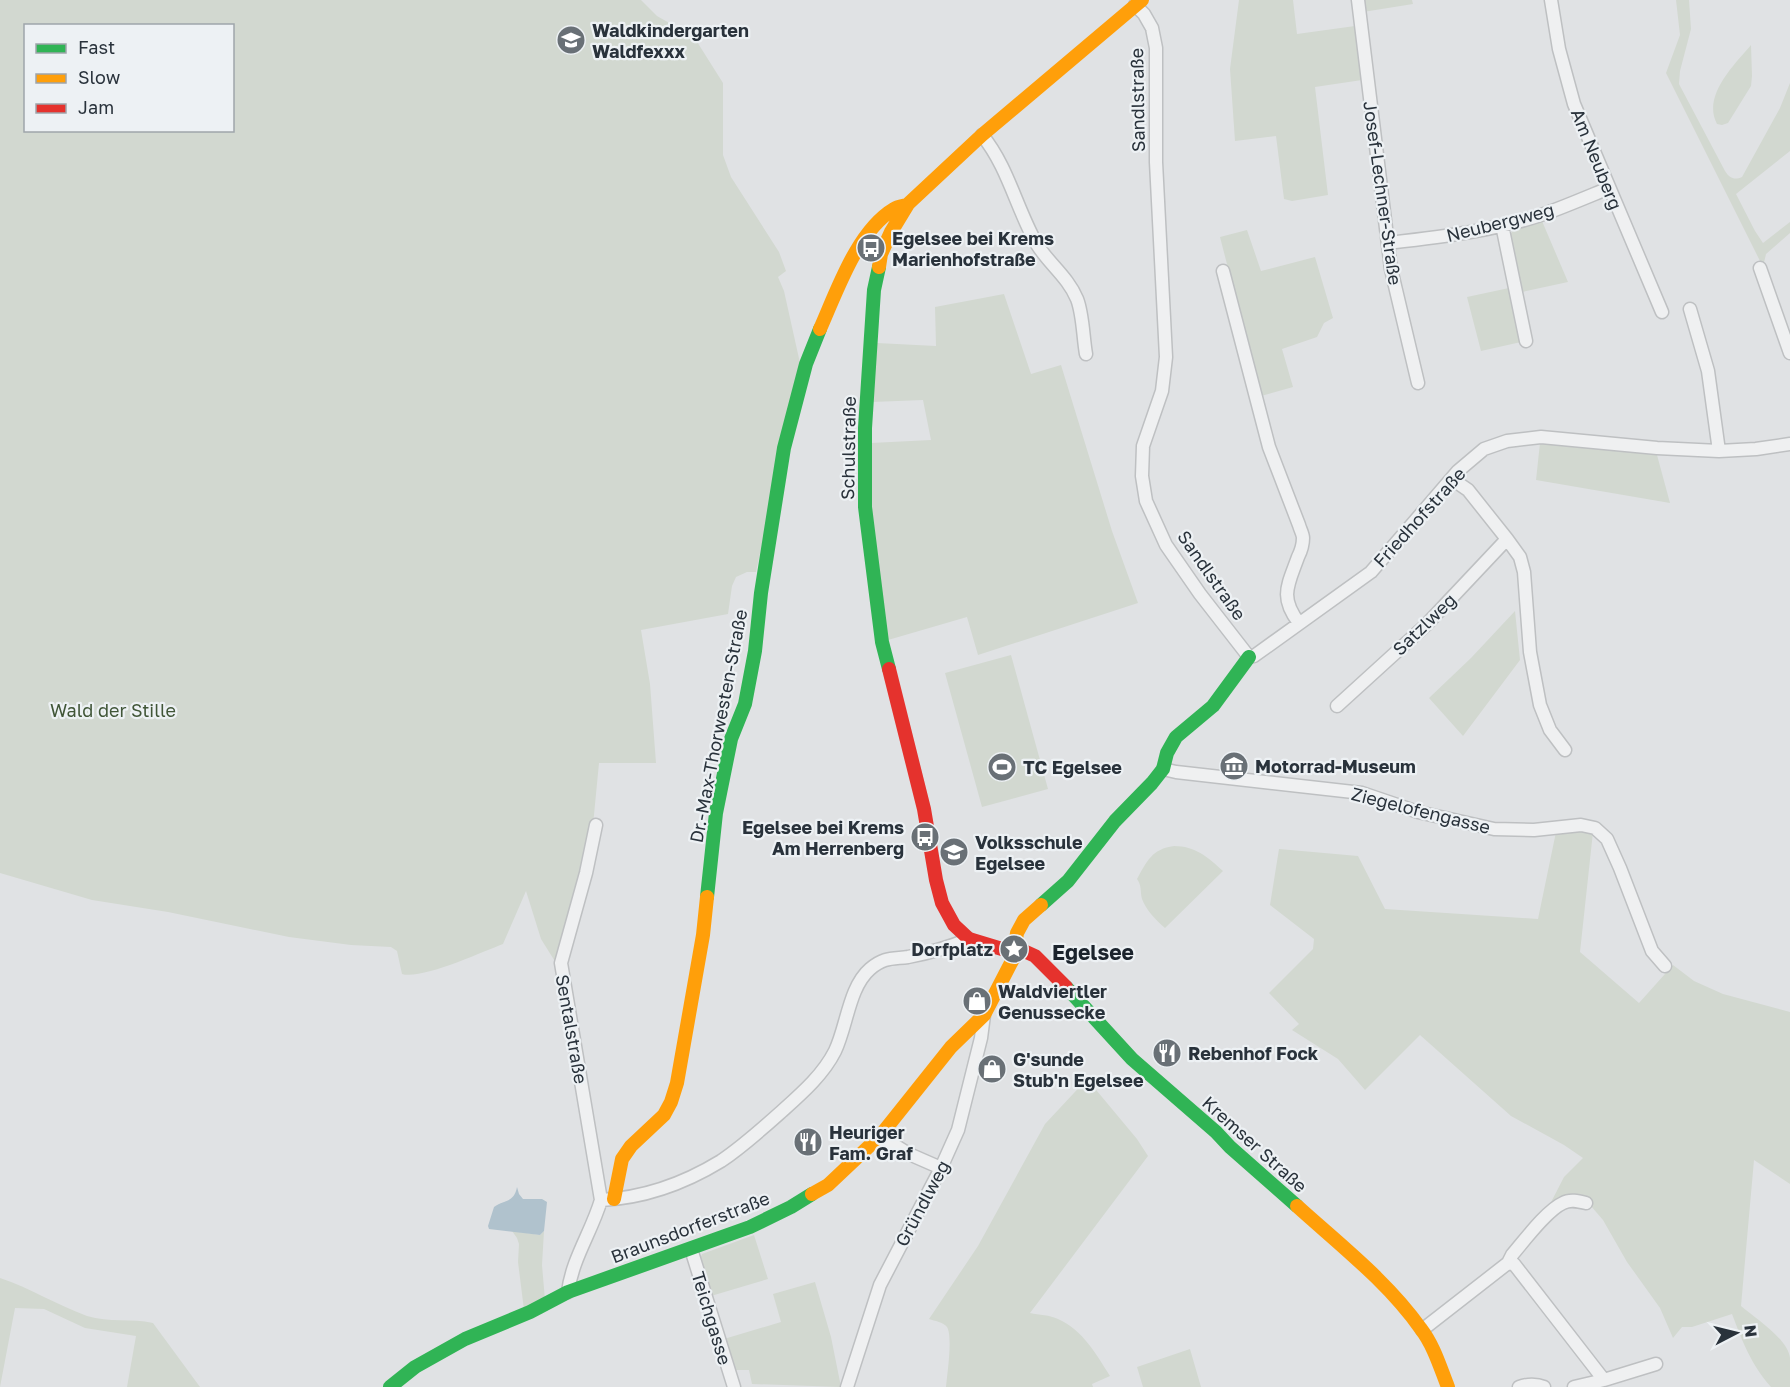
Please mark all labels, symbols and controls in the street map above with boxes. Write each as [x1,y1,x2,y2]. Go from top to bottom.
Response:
place label: Waldkindergarten Waldfexxx [592,19,749,62]
legend [24,24,234,132]
school or university icon: Waldkindergarten Waldfexxx [555,24,587,56]
text: Fast [78,36,115,58]
street label: Sandlstraße [1125,48,1149,152]
text: Slow [78,66,121,88]
text: Jam [78,96,114,118]
street label: Josef-Lechner-Straße [1359,99,1407,287]
street label: Am Neuberg [1567,105,1627,213]
street label: Neubergweg [1444,198,1556,246]
place label: Egelsee bei Krems Marienhofstraße [892,227,1054,270]
bus stop icon: Egelsee bei Krems Marienhofstraße [855,232,887,264]
street label: Schulstraße [836,396,860,500]
street label: Friedhofstraße [1368,462,1470,572]
street label: Sandlstraße [1173,526,1251,624]
street label: Satzlweg [1388,588,1460,660]
street label: Dr.-Max-Thorwesten-Straße [685,607,751,845]
park label: Wald der Stille [50,699,176,721]
museum icon: Motorrad-Museum [1218,750,1250,782]
sports icon: TC Egelsee [986,751,1018,783]
place label: Motorrad-Museum [1255,755,1416,777]
place label: TC Egelsee [1023,756,1122,778]
street label: Ziegelofengasse [1349,782,1493,838]
place label: Egelsee bei Krems Am Herrenberg [742,816,904,859]
bus stop icon: Egelsee bei Krems Am Herrenberg [909,821,941,853]
place label: Volksschule Egelsee [975,831,1083,874]
school or university icon: Volksschule Egelsee [938,836,970,868]
place icon: Dorfplatz [998,933,1030,965]
place label: Dorfplatz [911,938,993,960]
district label: Egelsee [1052,939,1134,965]
street label: Sentalstraße [552,973,592,1085]
place label: Waldviertler Genussecke [998,980,1107,1023]
shop icon: Waldviertler Genussecke [961,985,993,1017]
restaurant icon: Rebenhof Fock [1151,1037,1183,1069]
place label: Rebenhof Fock [1188,1042,1319,1064]
place label: G'sunde Stub'n Egelsee [1013,1048,1144,1091]
shop icon: G'sunde Stub'n Egelsee [976,1053,1008,1085]
street label: Kremser Straße [1198,1091,1312,1197]
place label: Heuriger Fam. Graf [829,1121,913,1164]
restaurant icon: Heuriger Fam. Graf [792,1126,824,1158]
street label: Gründlweg [890,1156,954,1250]
street label: Braunsdorferstraße [607,1187,773,1267]
street label: Teichgasse [687,1269,737,1367]
north arrow [1706,1303,1766,1363]
text: N [1740,1324,1762,1338]

